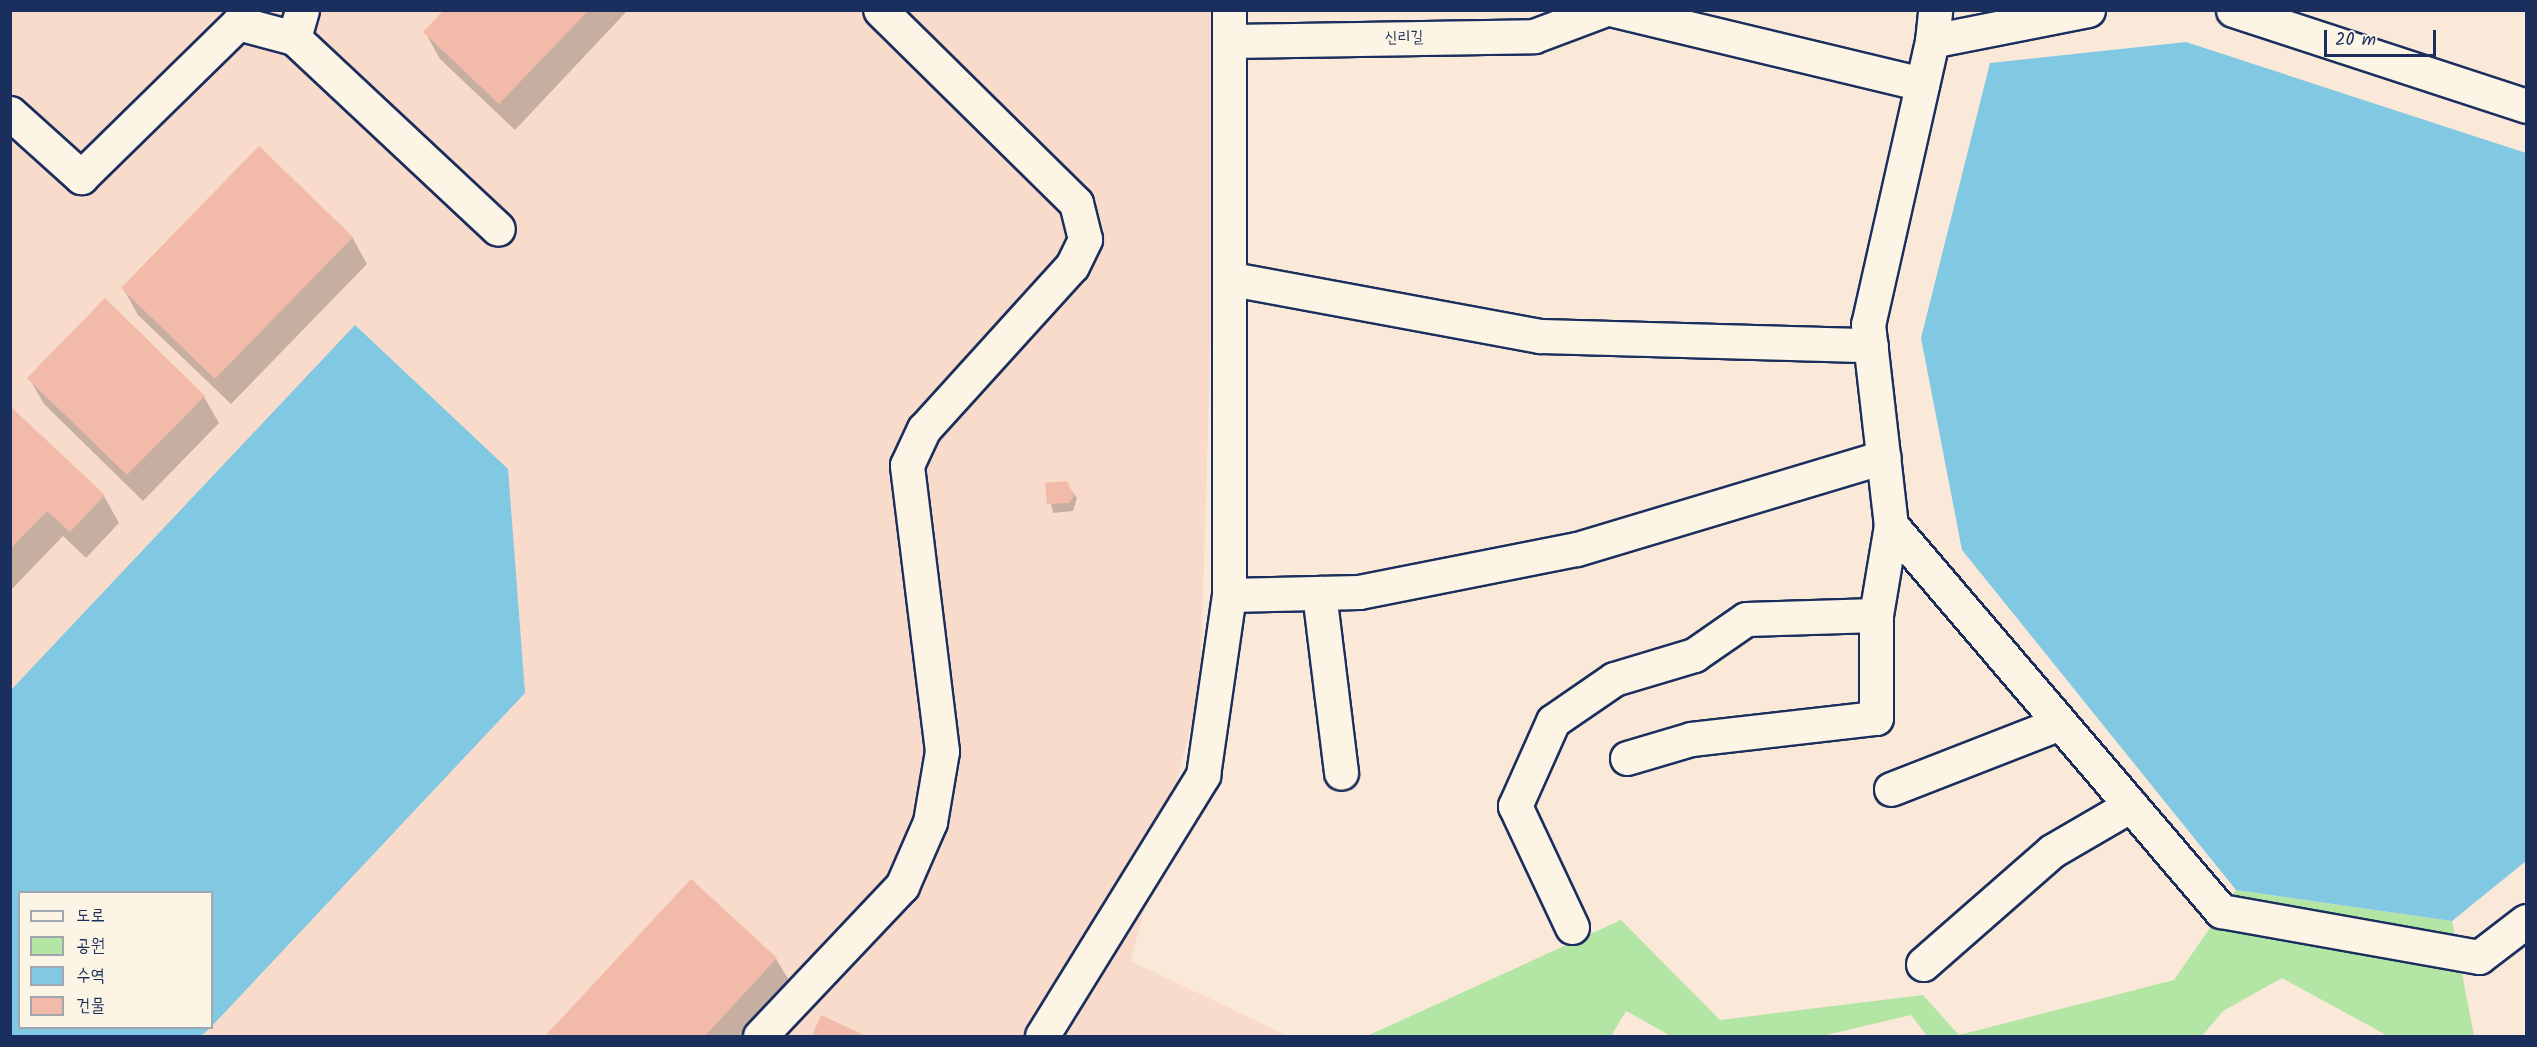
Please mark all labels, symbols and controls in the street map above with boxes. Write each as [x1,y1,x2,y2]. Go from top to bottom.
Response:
scale bar [2327,18,2440,56]
text: 20 m [2335,26,2376,55]
street label: 신리길 [1385,28,1423,48]
legend [18,891,213,1029]
text: 도로 [76,902,105,931]
text: 공원 [76,932,105,961]
text: 수역 [76,962,105,991]
text: 건물 [76,992,105,1021]

